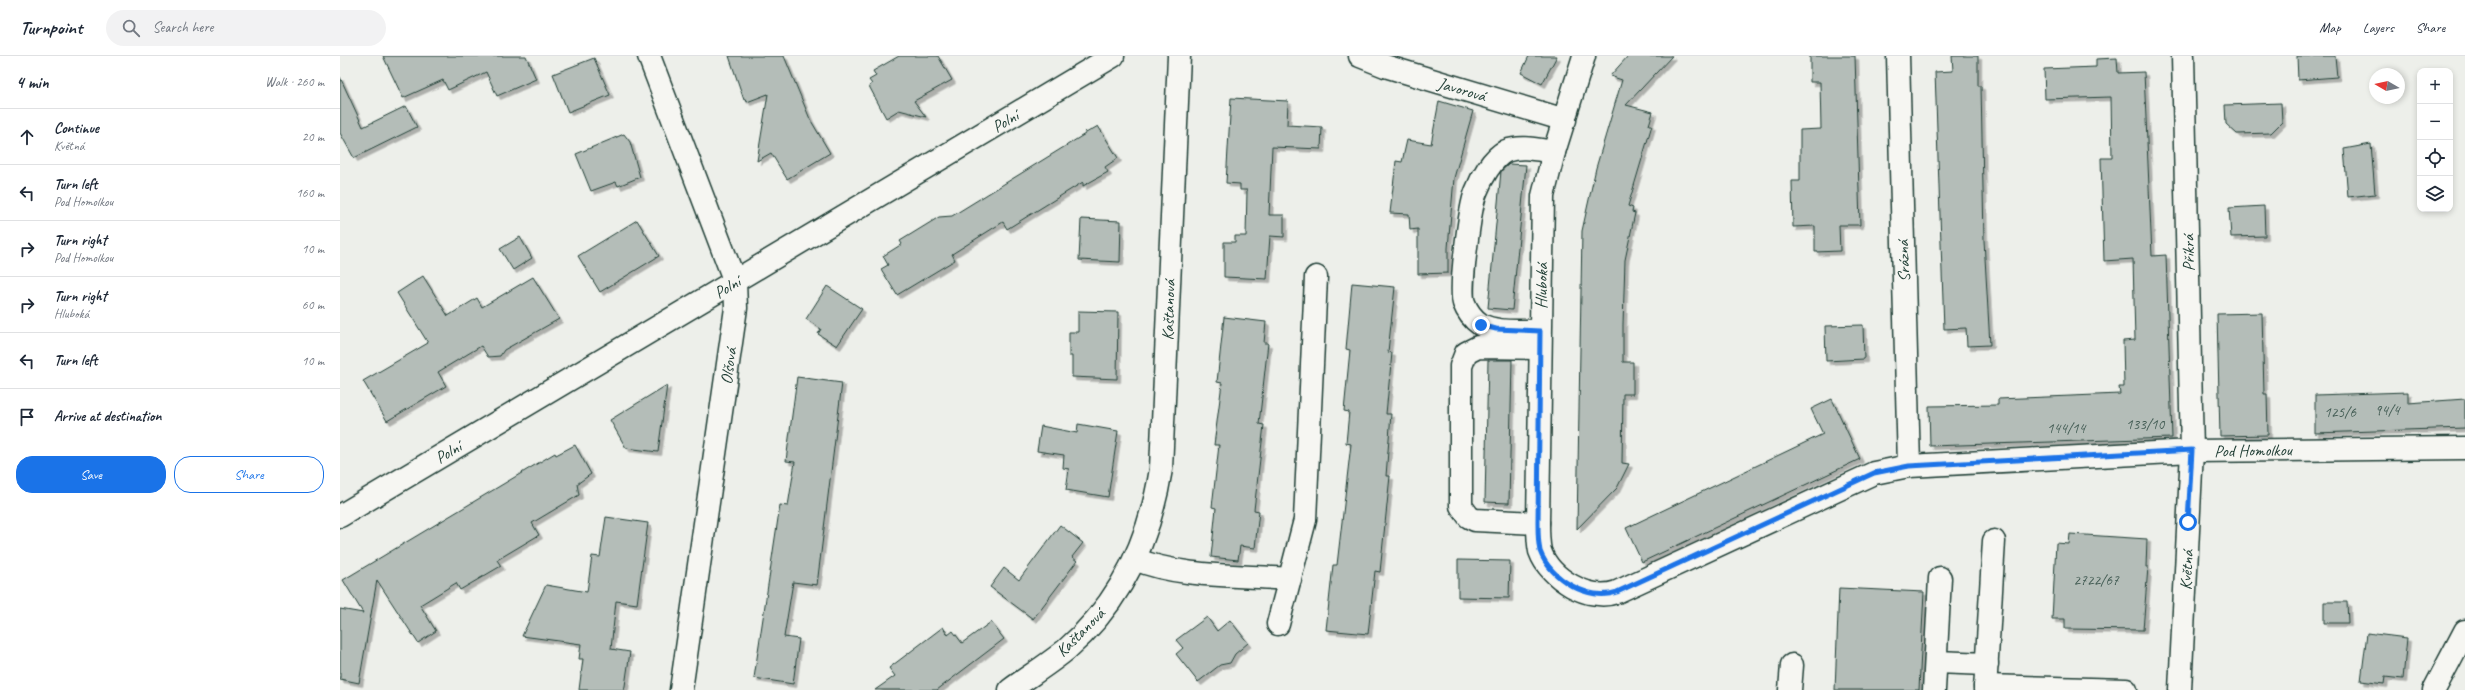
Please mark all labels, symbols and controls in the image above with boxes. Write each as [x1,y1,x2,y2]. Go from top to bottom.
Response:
search box [106,10,386,46]
text: Turnpoint [20,16,82,40]
icon: search [120,17,142,39]
text: Search here [152,18,214,37]
text: Map [2319,19,2341,36]
text: Layers [2363,19,2394,36]
text: Share [2416,19,2445,36]
north arrow [2369,68,2405,104]
map controls [2417,68,2453,212]
button: + [2417,68,2453,104]
text: 4 min [16,72,49,93]
street label: Javorová [1434,72,1490,107]
text: Walk · 260 m [265,74,324,90]
street label: Polní [988,103,1026,137]
button: − [2417,104,2453,140]
text: Continue [54,119,99,138]
icon: ahead [16,126,38,148]
text: 20 m [302,129,324,145]
text: Květná [54,138,84,154]
button: locate [2417,140,2453,176]
text: Turn left [54,175,97,194]
button: layers [2417,176,2453,212]
icon: left [16,182,38,204]
text: 160 m [296,185,324,201]
text: Pod Homolkou [54,194,113,210]
text: Turn right [54,231,107,250]
street label: Příkrá [2178,233,2199,272]
icon: right [16,238,38,260]
street label: Srázná [1892,238,1915,282]
text: 10 m [302,241,324,257]
text: Pod Homolkou [54,250,113,266]
street label: Hluboká [1531,261,1552,309]
street label: Polní [710,269,748,303]
street label: Kaštanová [1157,278,1180,341]
text: Turn right [54,287,107,306]
icon: right [16,294,38,316]
text: 60 m [302,297,324,313]
text: Hluboká [54,306,89,322]
route end [1472,316,1490,334]
street label: Olšová [716,345,742,386]
icon: left [16,350,38,372]
text: Turn left [54,351,97,370]
text: 10 m [302,353,324,369]
house number: 94/4 [2374,401,2401,420]
house number: 125/6 [2324,403,2357,422]
icon: arrive [16,406,38,428]
text: Arrive at destination [54,407,161,426]
house number: 133/10 [2126,415,2166,434]
house number: 144/14 [2047,419,2087,438]
street label: Polní [431,434,469,468]
street label: Pod Homolkou [2214,439,2294,462]
button: Save [16,456,166,493]
button: Share [174,456,324,493]
route start [2179,513,2197,531]
street label: Květná [2175,548,2198,590]
house number: 2722/67 [2073,571,2120,590]
street label: Kaštanová [1051,602,1110,661]

